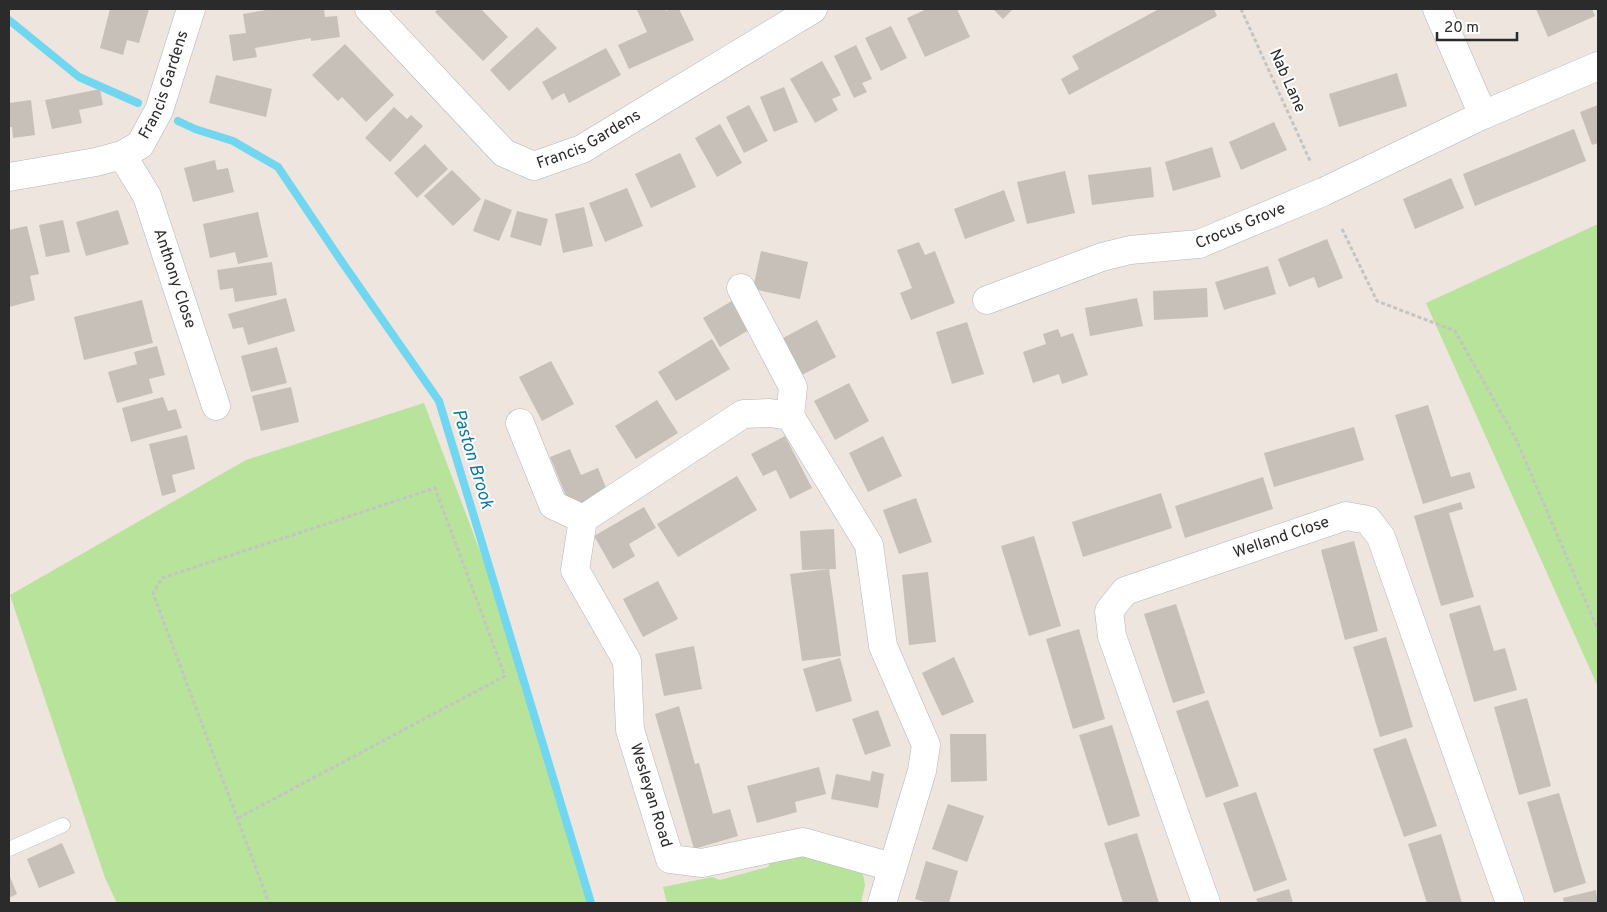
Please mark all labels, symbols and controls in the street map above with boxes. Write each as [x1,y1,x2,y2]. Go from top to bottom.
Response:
scale bar [1437,10,1517,42]
text: 20 m [1444,19,1479,38]
street label: Francis Gardens [135,28,194,143]
street label: Nab Lane [1264,46,1310,116]
street label: Francis Gardens [534,106,645,174]
street label: Crocus Grove [1192,199,1289,254]
street label: Anthony Close [148,226,200,331]
water label: Paston Brook [446,406,498,513]
street label: Welland Close [1231,512,1332,563]
street label: Wesleyan Road [625,741,676,850]

